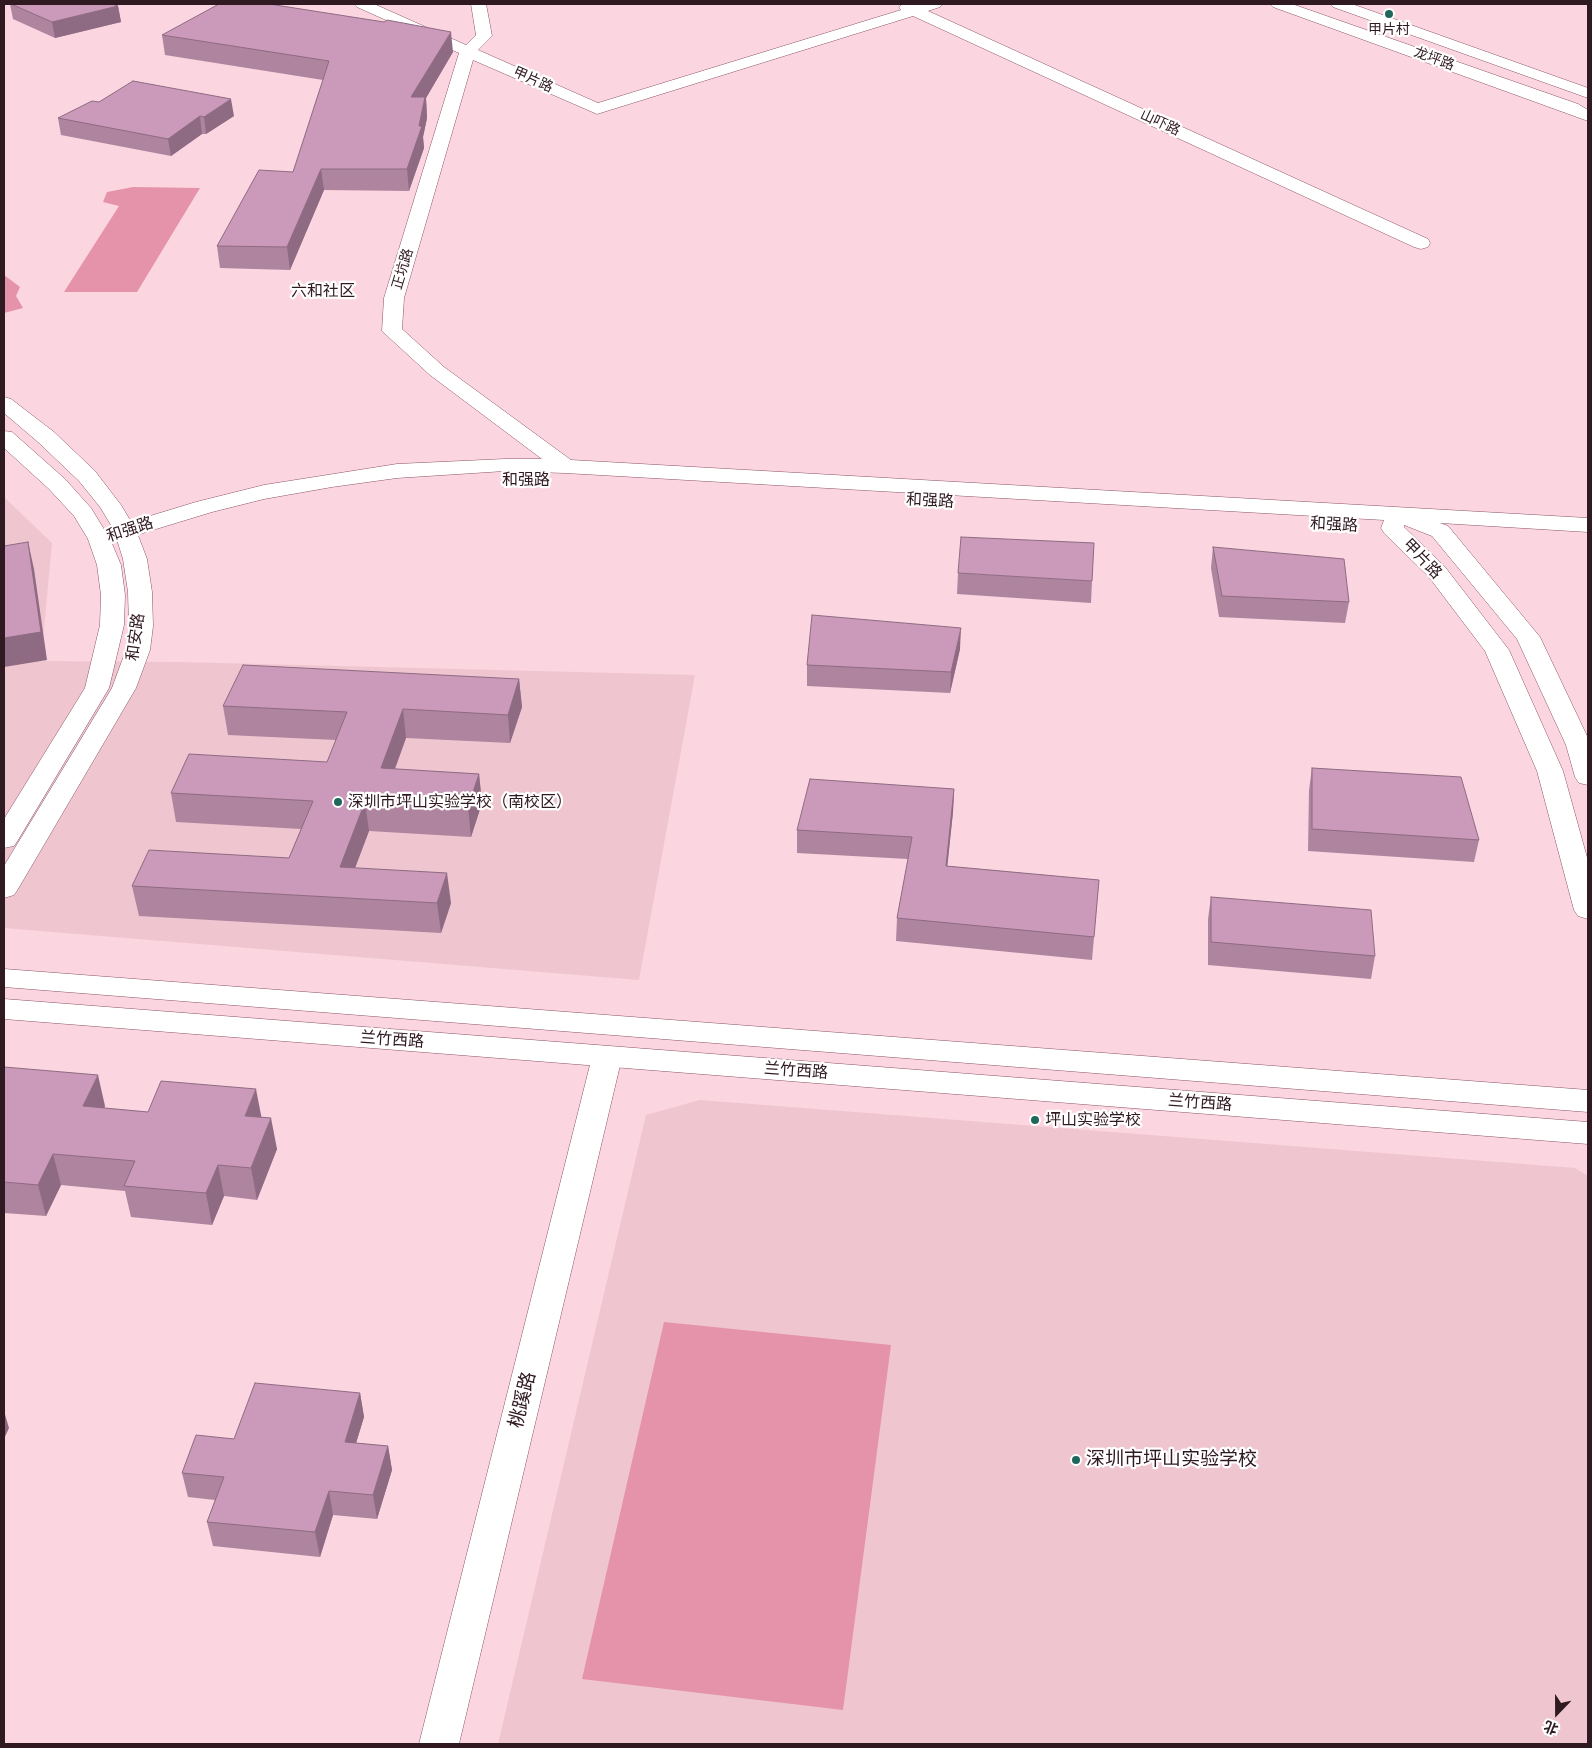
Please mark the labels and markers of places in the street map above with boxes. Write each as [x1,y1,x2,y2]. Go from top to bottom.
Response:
marker: 甲片村 [1383,8,1395,20]
place label: 甲片村 [1368,22,1410,38]
place label: 深圳市坪山实验学校（南校区） [348,792,572,812]
marker: 深圳市坪山实验学校（南校区） [332,796,344,808]
place label: 坪山实验学校 [1045,1110,1141,1130]
marker: 坪山实验学校 [1029,1114,1041,1126]
place label: 深圳市坪山实验学校 [1086,1449,1257,1471]
marker: 深圳市坪山实验学校 [1070,1454,1082,1466]

